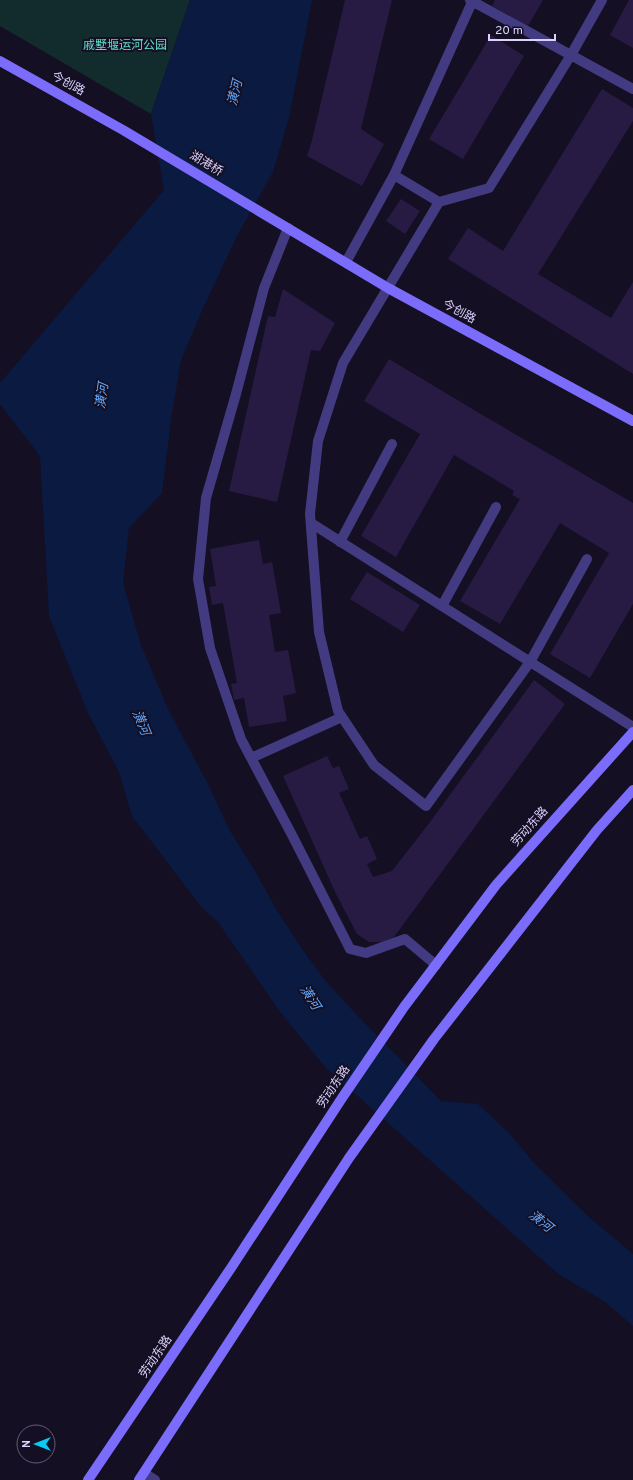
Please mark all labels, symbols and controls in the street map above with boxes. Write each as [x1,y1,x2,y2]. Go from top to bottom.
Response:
scale bar [489,16,555,42]
text: 20 m [495,23,523,39]
park label: 戚墅堰运河公园 [83,38,167,54]
street label: 今创路 [48,68,88,100]
water label: 潢河 [225,76,247,107]
street label: 湖港桥 [186,148,226,180]
street label: 今创路 [439,296,479,328]
water label: 潢河 [93,379,113,410]
water label: 潢河 [128,708,154,741]
street label: 劳动东路 [508,804,552,850]
water label: 潢河 [295,983,324,1016]
street label: 劳动东路 [314,1063,354,1111]
water label: 潢河 [525,1208,557,1238]
street label: 劳动东路 [136,1333,176,1381]
north arrow [16,1424,56,1464]
text: N [20,1440,34,1448]

